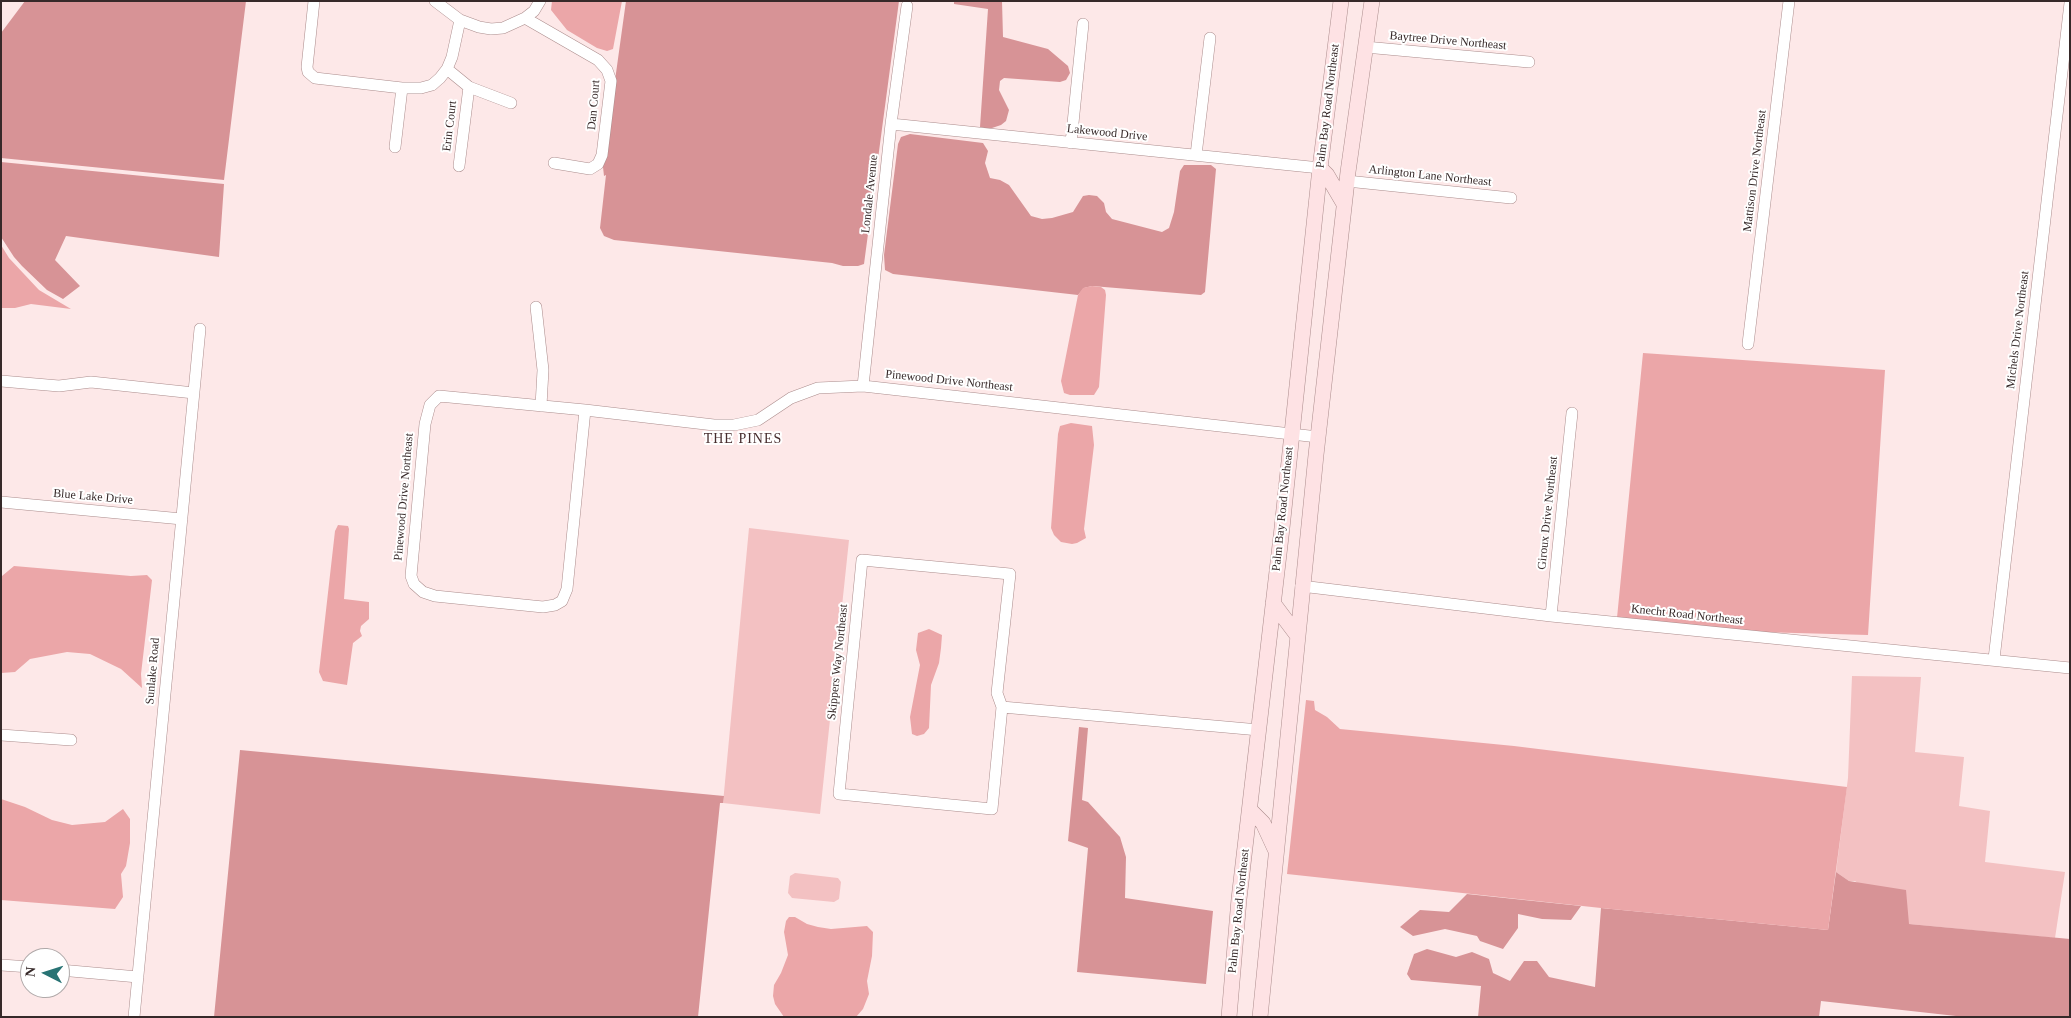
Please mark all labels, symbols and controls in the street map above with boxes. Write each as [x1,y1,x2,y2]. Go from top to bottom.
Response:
street label: Baytree Drive Northeast [1389,29,1507,53]
street label: Palm Bay Road Northeast [1313,43,1343,169]
street label: Dan Court [585,79,603,131]
street label: Erin Court [440,100,460,152]
street label: Mattison Drive Northeast [1740,109,1770,233]
street label: Lakewood Drive [1066,122,1148,144]
street label: Londale Avenue [859,154,881,234]
street label: Arlington Lane Northeast [1368,162,1492,190]
street label: Michels Drive Northeast [2004,270,2032,390]
street label: Pinewood Drive Northeast [885,367,1013,395]
district label: THE PINES [703,431,783,447]
street label: Pinewood Drive Northeast [391,433,417,561]
street label: Palm Bay Road Northeast [1269,446,1297,572]
street label: Giroux Drive Northeast [1535,456,1561,570]
street label: Blue Lake Drive [53,486,133,508]
street label: Knecht Road Northeast [1630,602,1744,628]
street label: Skippers Way Northeast [825,603,851,721]
street label: Sunlake Road [143,637,163,705]
street label: Palm Bay Road Northeast [1225,848,1253,974]
north arrow [20,948,70,998]
text: N [23,966,38,977]

